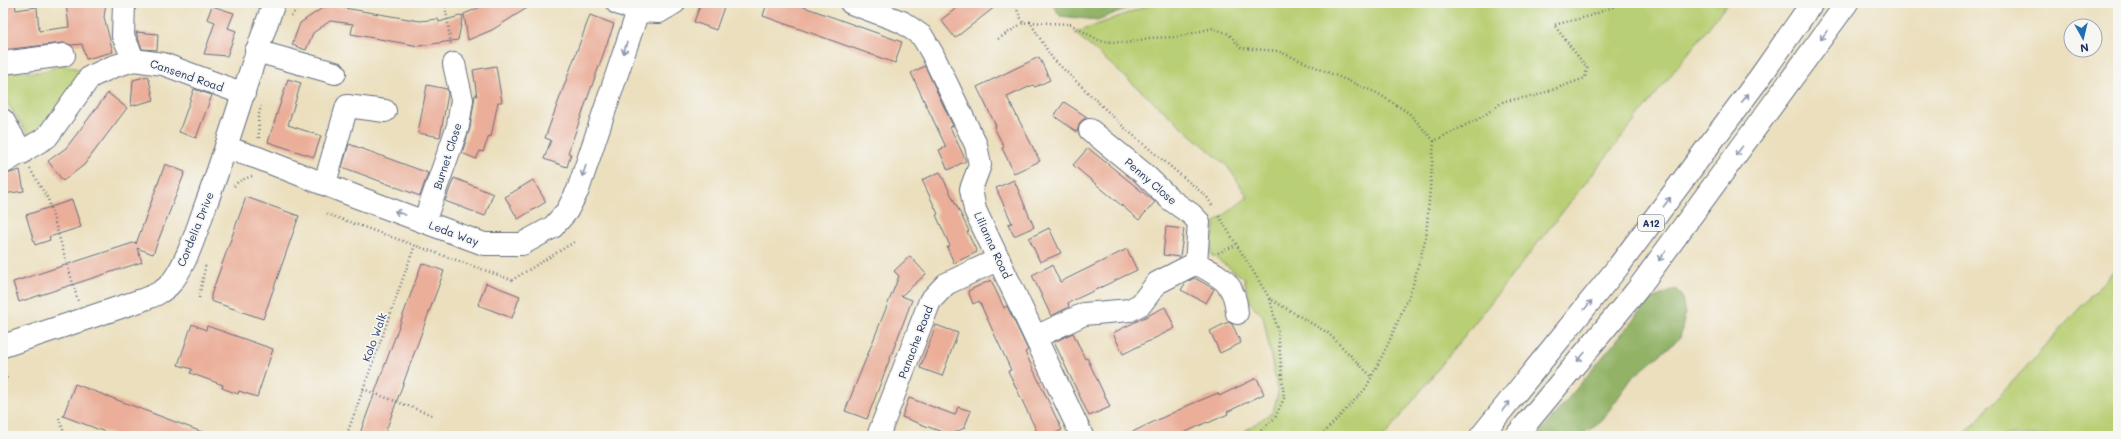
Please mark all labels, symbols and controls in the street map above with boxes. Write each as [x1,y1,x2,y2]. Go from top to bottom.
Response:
north arrow [2063,18,2103,58]
one-way arrow [1820,29,1828,40]
text: N [2079,40,2090,56]
one-way arrow [621,42,629,54]
street label: Cansend Road [148,55,226,95]
one-way arrow [1740,92,1749,103]
street label: Burnet Close [429,121,465,191]
one-way arrow [1735,145,1743,156]
street label: Penny Close [1122,154,1180,208]
one-way arrow [580,165,588,177]
street label: Cordelia Drive [173,189,217,269]
one-way arrow [1663,196,1671,207]
one-way arrow [394,209,406,217]
street label: Lilianna Road [971,209,1015,281]
road number: A12 [1638,215,1664,231]
street label: Leda Way [427,217,481,249]
one-way arrow [1658,250,1666,261]
one-way arrow [1583,299,1592,310]
street label: Panache Road [894,303,936,381]
street label: Kolo Walk [358,310,390,364]
one-way arrow [1577,352,1586,363]
one-way arrow [1501,400,1510,411]

